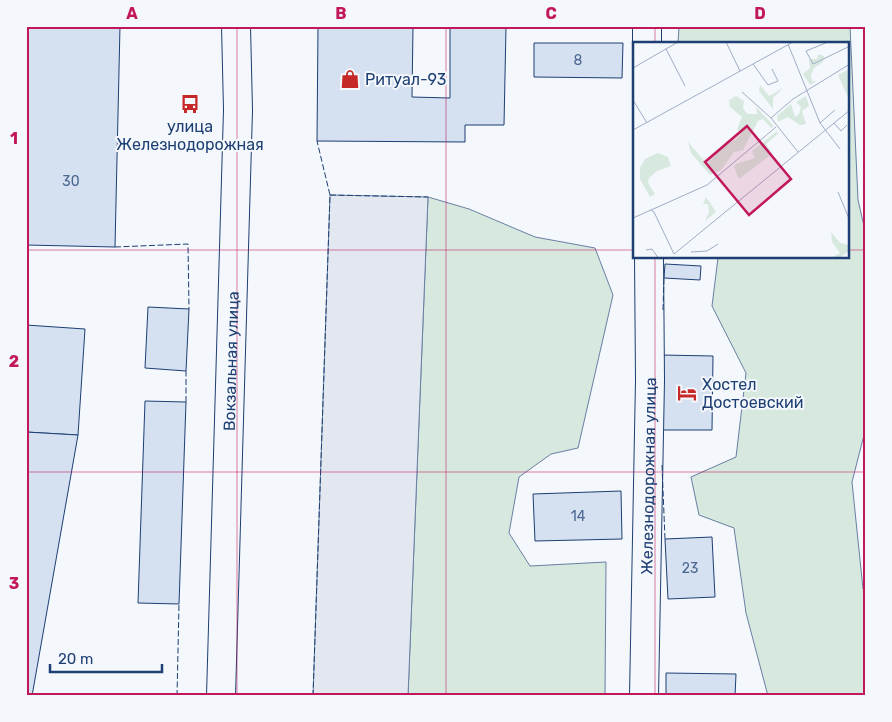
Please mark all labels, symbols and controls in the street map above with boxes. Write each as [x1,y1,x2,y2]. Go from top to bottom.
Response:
text: A [126,4,138,23]
text: B [335,4,347,23]
text: C [545,4,557,23]
text: D [754,4,766,23]
inset map [633,42,850,259]
house number: 8 [574,52,583,69]
shop icon: Ритуал-93 [339,68,361,90]
place label: Ритуал-93 [365,70,446,89]
bus stop icon: улица Железнодорожная [179,93,201,115]
place label: улица Железнодорожная [116,117,264,154]
text: 1 [10,129,18,148]
house number: 30 [62,173,80,190]
street label: Вокзальная улица [219,291,242,431]
text: 2 [9,352,19,371]
place label: Хостел Достоевский [702,375,804,412]
street label: Железнодорожная улица [637,377,660,575]
hotel icon: Хостел Достоевский [676,382,698,404]
house number: 14 [571,508,586,525]
house number: 23 [682,560,698,577]
text: 3 [9,574,19,593]
scale bar [50,642,162,674]
text: 20 m [58,650,93,668]

